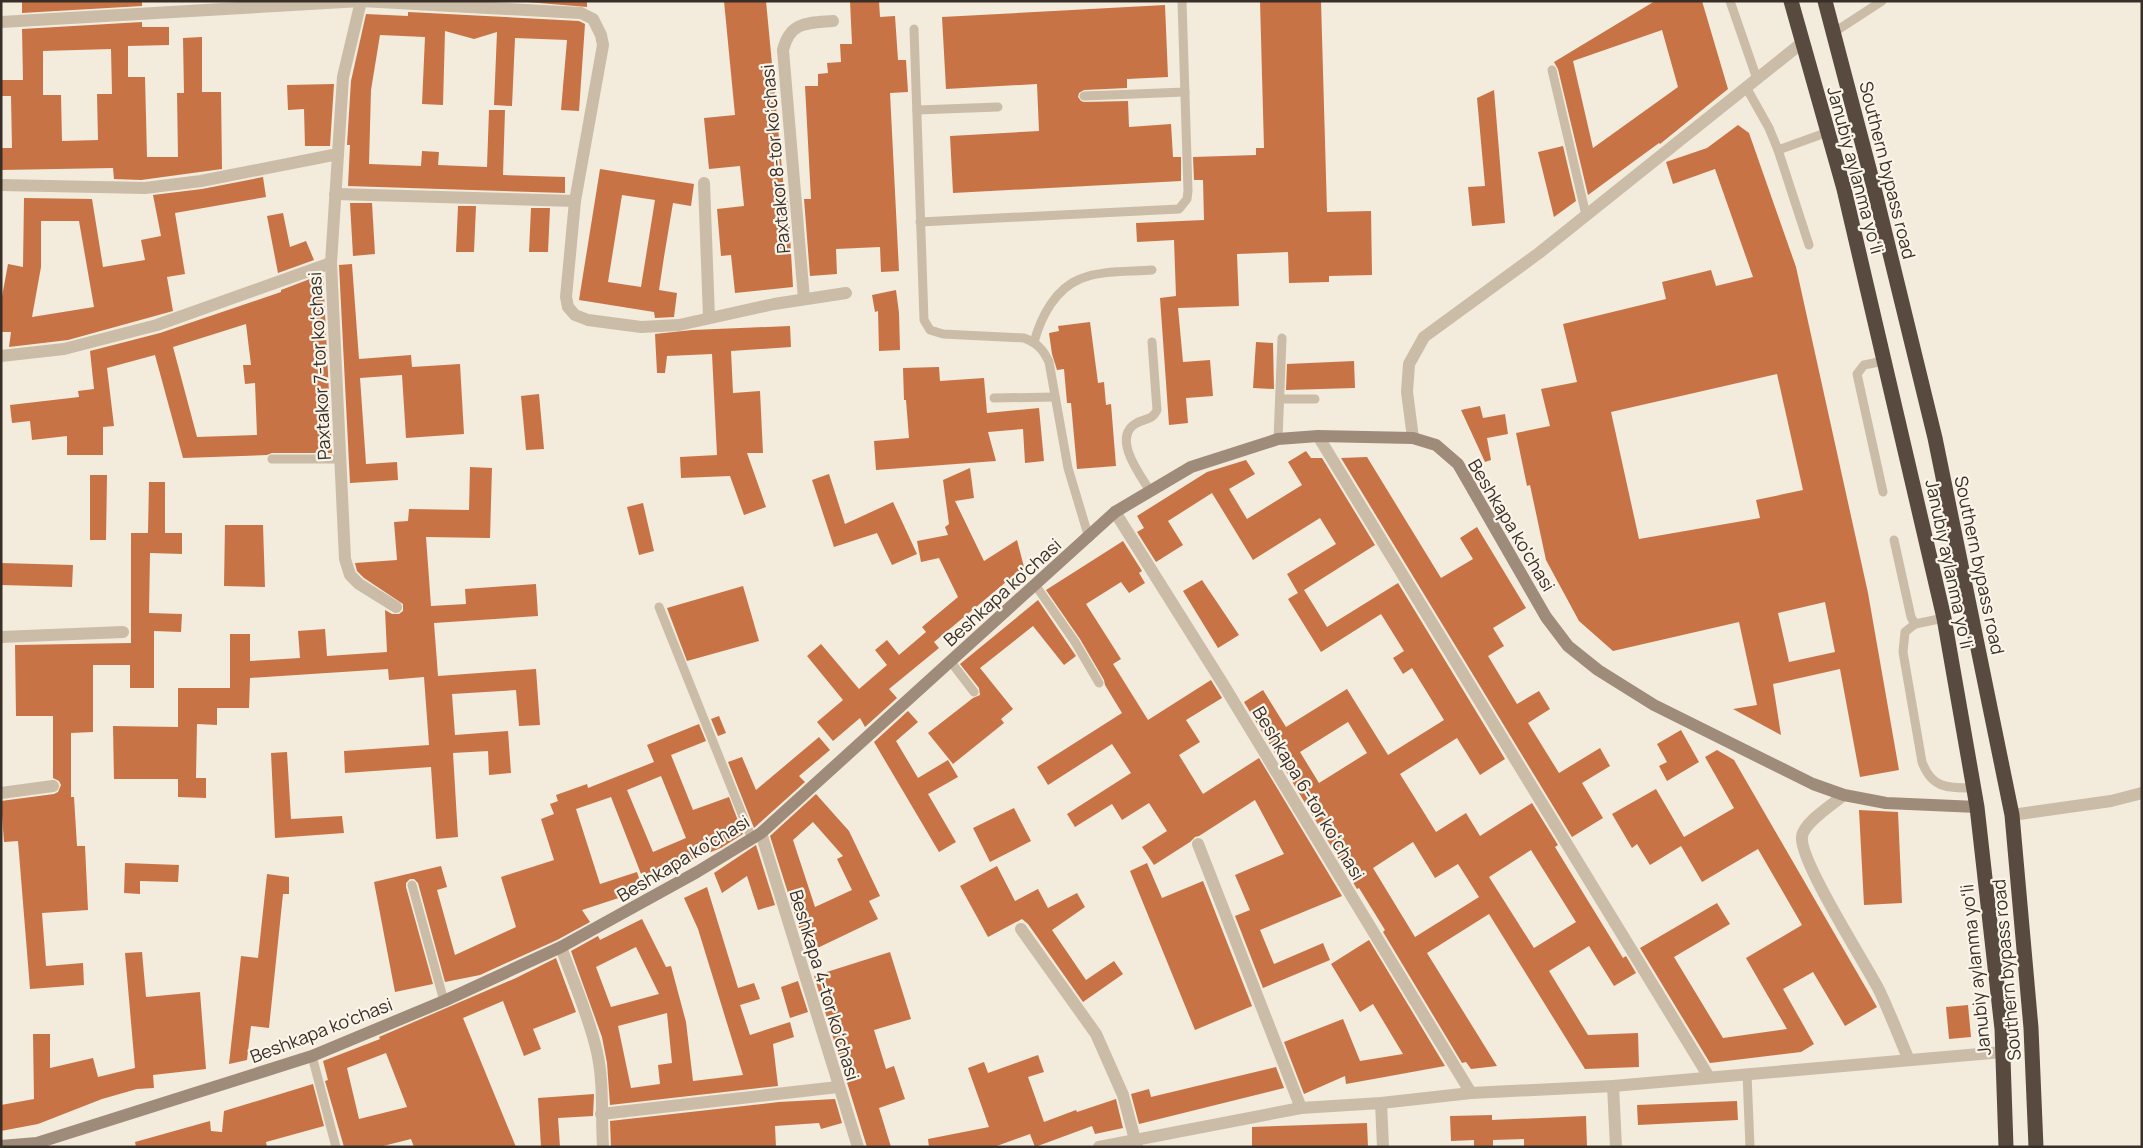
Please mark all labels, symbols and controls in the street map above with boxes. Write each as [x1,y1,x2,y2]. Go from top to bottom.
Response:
street label: Paxtakor 8-tor koʻchasi [755,63,795,255]
street label: Southern bypass road [1854,79,1922,261]
street label: Janubiy aylanma yoʻli [1822,84,1890,256]
street label: Paxtakor 7-tor koʻchasi [302,271,336,461]
street label: Beshkapa ko'chasi [1463,454,1561,596]
street label: Southern bypass road [1949,473,2011,657]
street label: Janubiy aylanma yoʻli [1920,477,1980,651]
street label: Beshkapa ko'chasi [938,533,1066,651]
street label: Beshkapa 6-tor koʻchasi [1247,702,1371,884]
street label: Beshkapa ko'chasi [612,809,754,907]
street label: Southern bypass road [1986,878,2026,1062]
street label: Janubiy aylanma yoʻli [1954,883,1996,1057]
street label: Beshkapa 4-tor koʻchasi [785,887,865,1083]
street label: Beshkapa ko'chasi [246,992,396,1068]

